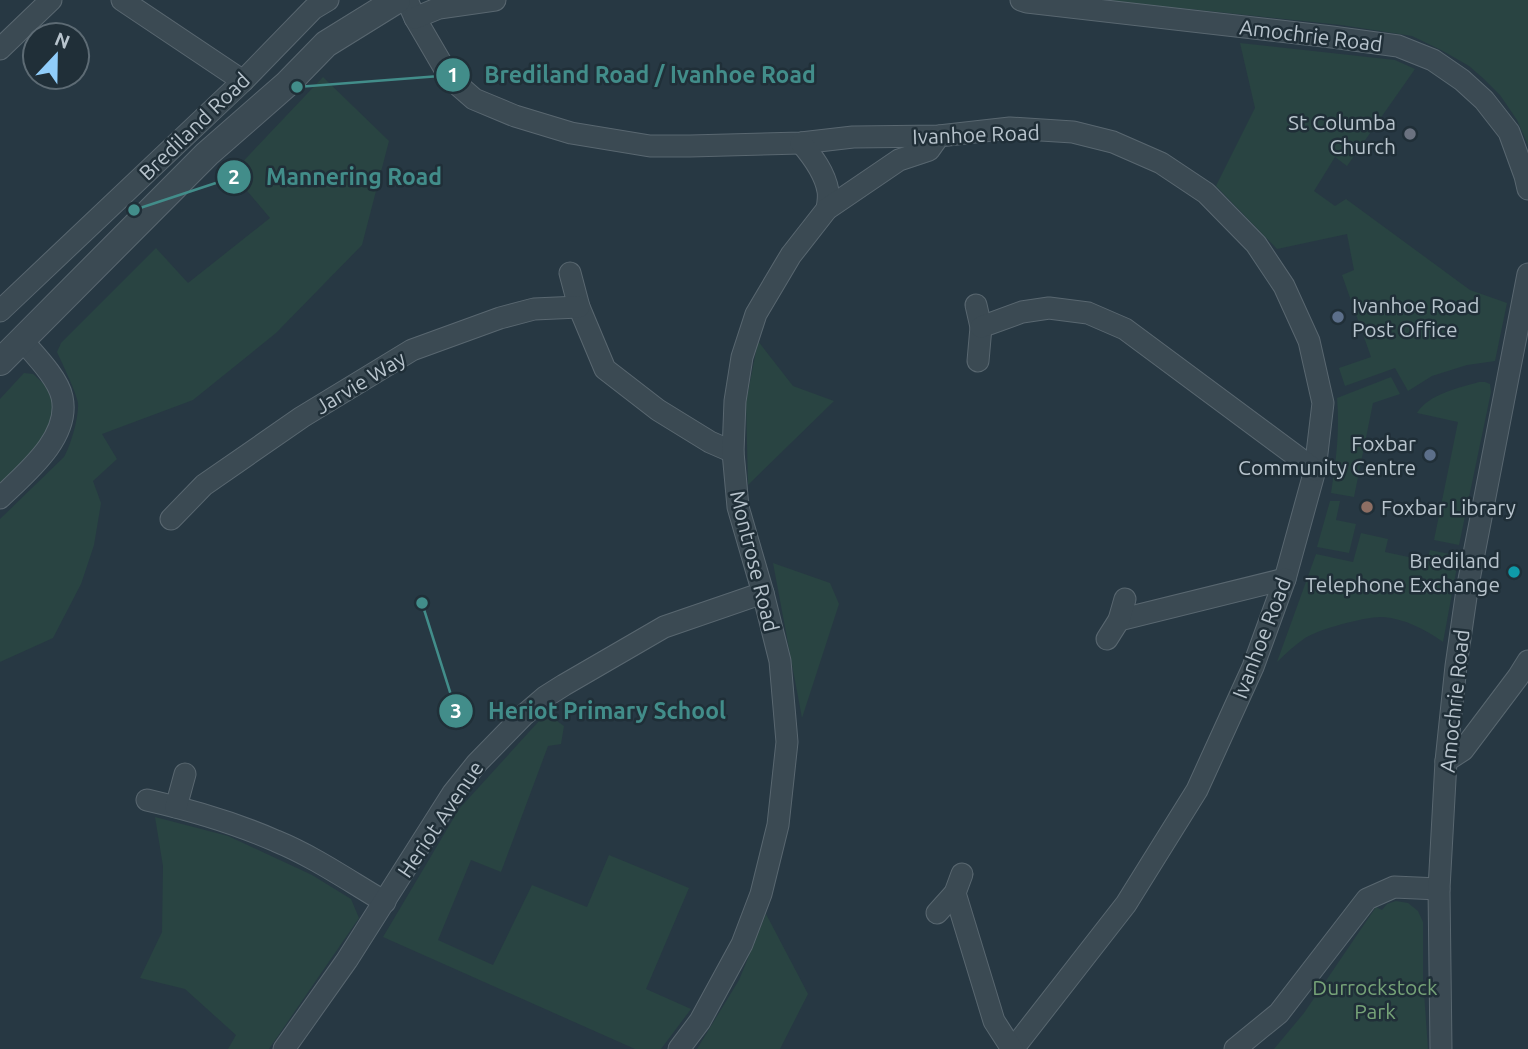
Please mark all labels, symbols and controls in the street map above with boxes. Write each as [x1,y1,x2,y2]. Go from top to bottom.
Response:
street label: Amochrie Road [1238,14,1384,56]
north arrow [21,21,91,91]
text: N [52,27,73,53]
callout: Brediland Road / Ivanhoe Road [435,53,830,97]
text: 1 [447,62,459,86]
text: Brediland Road / Ivanhoe Road [484,62,816,87]
street label: Brediland Road [134,67,254,185]
place label: St Columba Church [1288,110,1396,158]
street label: Ivanhoe Road [912,120,1040,148]
marker: St Columba Church [1402,126,1418,142]
callout: Mannering Road [217,155,456,199]
text: 2 [228,164,240,188]
text: Mannering Road [266,164,442,189]
place label: Ivanhoe Road Post Office [1352,293,1479,341]
marker: Ivanhoe Road Post Office [1330,309,1346,325]
street label: Jarvie Way [310,346,410,418]
place label: Foxbar Community Centre [1238,431,1416,479]
marker: Foxbar Community Centre [1422,447,1438,463]
street label: Montrose Road [726,488,784,634]
place label: Foxbar Library [1381,495,1516,519]
marker: Foxbar Library [1359,499,1375,515]
place label: Brediland Telephone Exchange [1305,548,1500,596]
marker: Brediland Telephone Exchange [1506,564,1522,580]
street label: Ivanhoe Road [1227,574,1295,702]
street label: Amochrie Road [1435,628,1473,774]
callout: Heriot Primary School [439,689,740,733]
text: 3 [450,698,462,722]
text: Heriot Primary School [488,698,726,723]
street label: Heriot Avenue [392,756,488,882]
park label: Durrockstock Park [1312,975,1438,1023]

